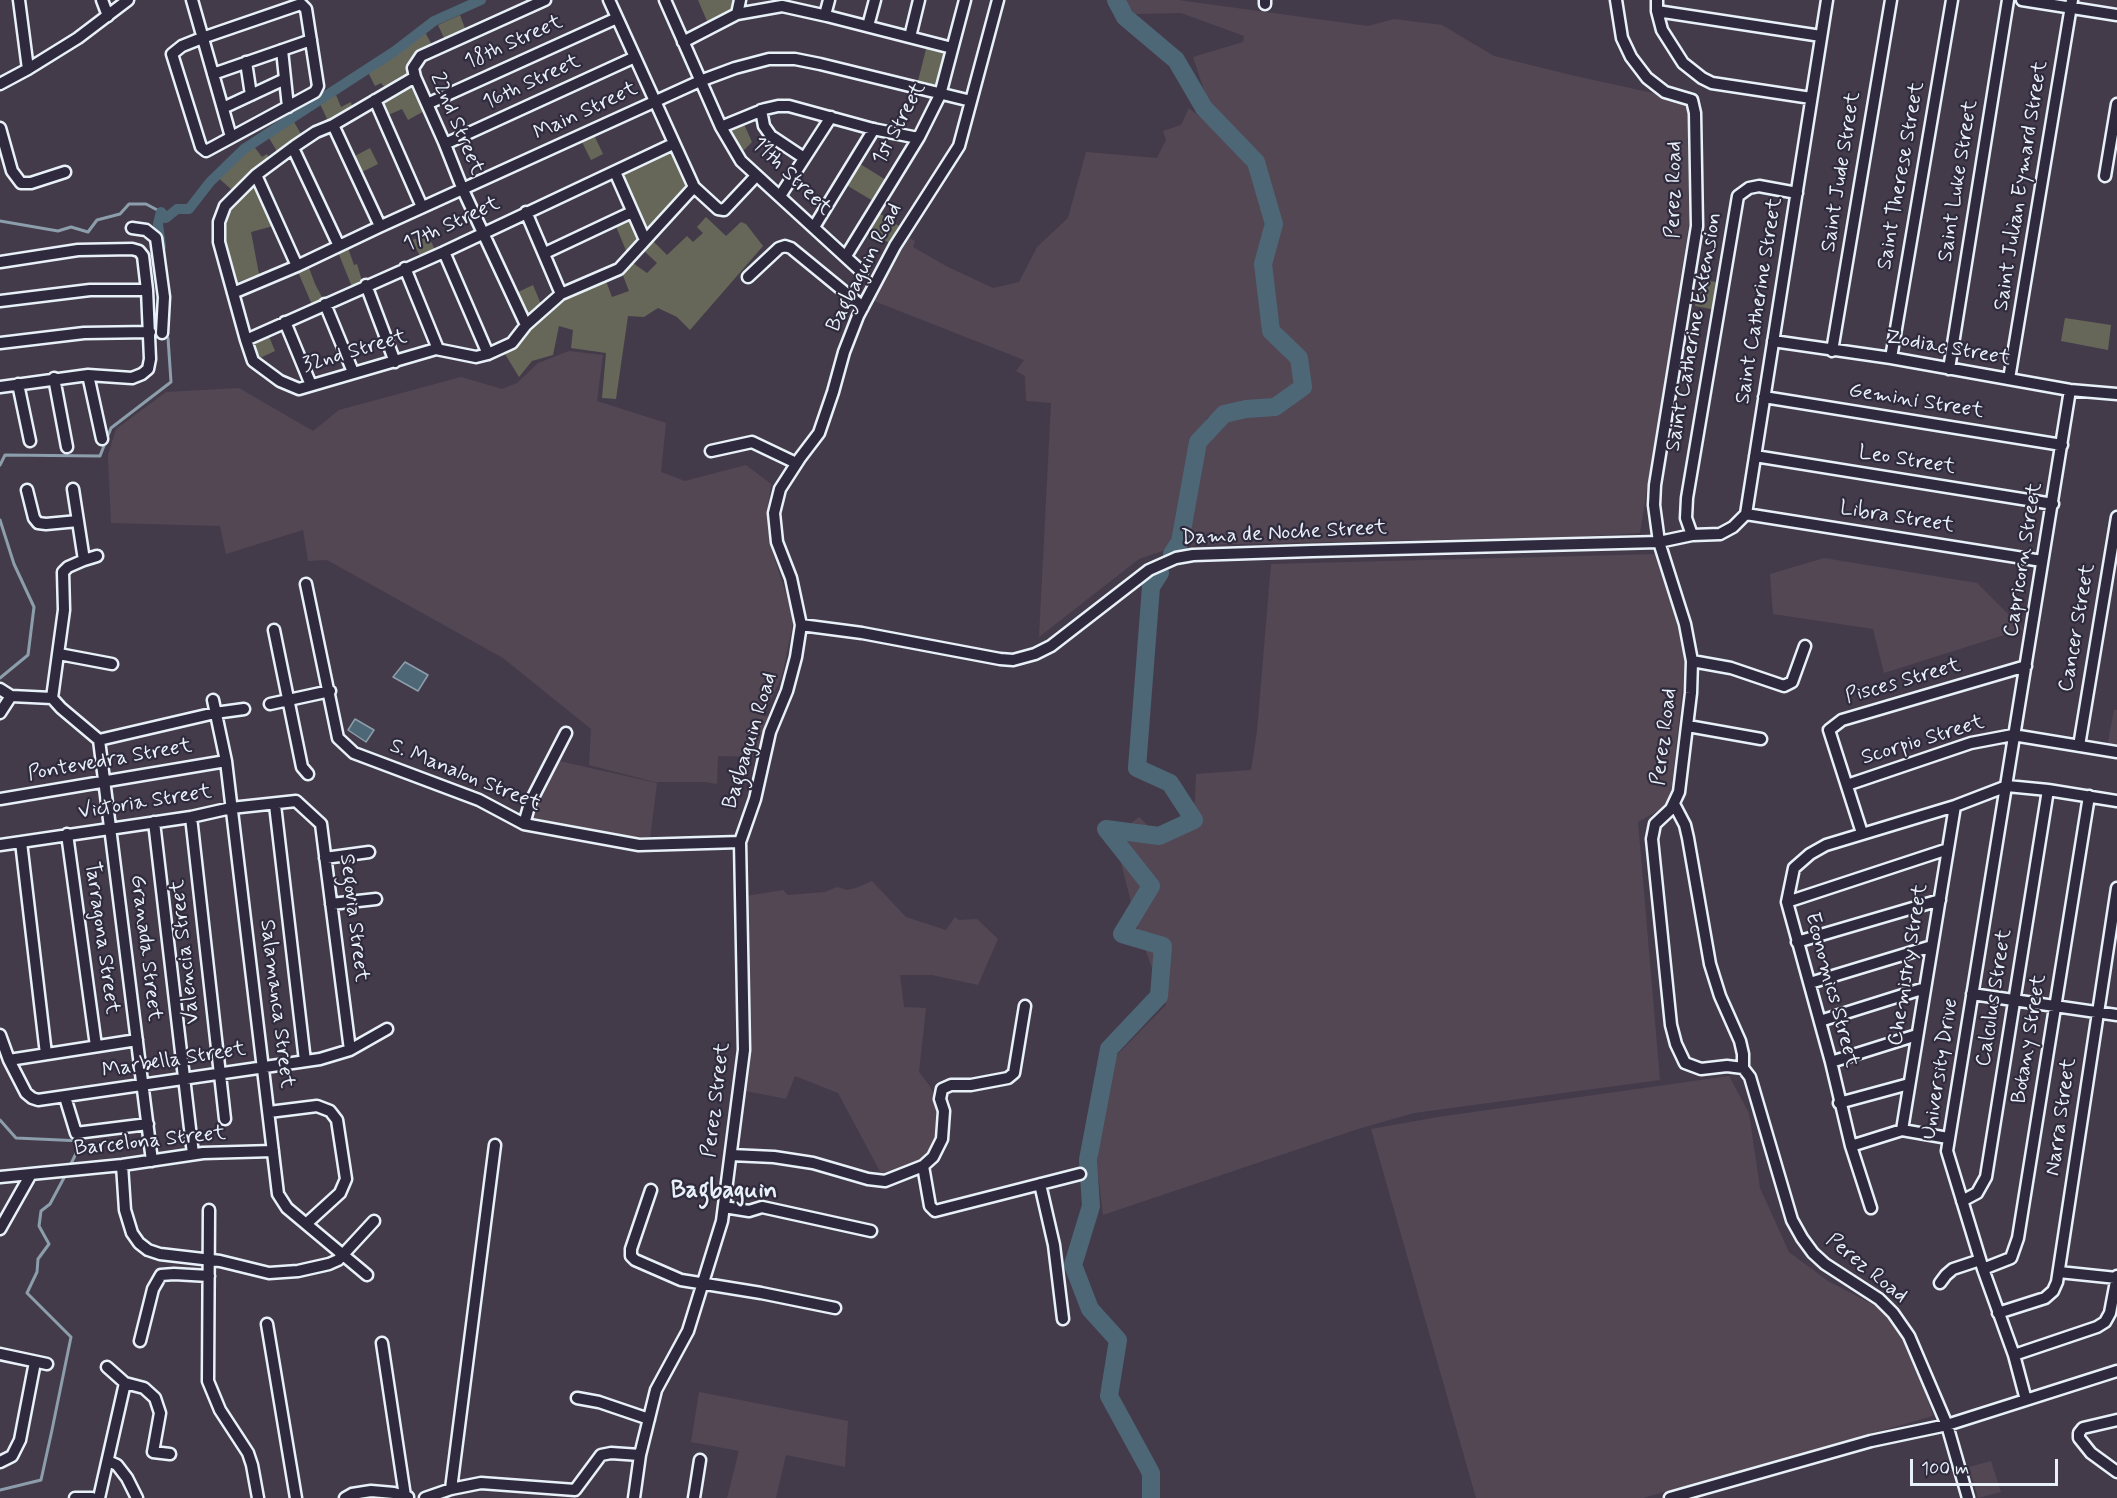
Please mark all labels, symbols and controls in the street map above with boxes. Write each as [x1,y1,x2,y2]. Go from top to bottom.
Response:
street label: 18th Street [461,10,567,76]
street label: 16th Street [479,49,585,117]
street label: Saint Julian Eymard Street [1990,59,2054,313]
street label: 22nd Street [423,69,489,179]
street label: Main Street [530,77,642,147]
street label: 1st Street [868,78,932,170]
street label: Saint Therese Street [1873,80,1931,272]
street label: Saint Jude Street [1817,90,1867,254]
street label: Saint Luke Street [1934,98,1984,264]
street label: 11th Street [746,133,836,221]
street label: Perez Road [1662,141,1688,239]
street label: 17th Street [400,192,504,258]
street label: Saint Catherine Street [1731,196,1789,406]
street label: Bagbaguin Road [822,199,908,337]
street label: Saint Catherine Extension [1662,211,1728,453]
street label: 32nd Street [300,325,410,379]
street label: Zodiac Street [1883,326,2013,372]
street label: Gemini Street [1847,379,1985,425]
street label: Leo Street [1857,441,1957,481]
street label: Capricorn Street [1999,481,2049,639]
street label: Libra Street [1838,497,1956,539]
street label: Dama de Noche Street [1181,516,1387,552]
street label: Cancer Street [2054,562,2102,694]
street label: Pisces Street [1842,654,1964,710]
street label: Bagbaguin Road [718,670,784,812]
street label: Perez Road [1647,687,1683,787]
street label: Scorpio Street [1858,710,1988,772]
street label: Pontevedra Street [26,734,194,788]
street label: S. Manalon Street [386,734,544,818]
street label: Victoria Street [77,780,213,826]
street label: Segovia Street [333,852,373,984]
street label: Tarragona Street [78,860,124,1016]
street label: Granada Street [124,873,166,1023]
street label: Valencia Street [166,878,206,1026]
street label: Chemistry Street [1884,882,1934,1048]
street label: Economics Street [1798,910,1864,1070]
street label: Salamanca Street [253,918,299,1090]
street label: Calculus Street [1972,928,2018,1068]
street label: Botany Street [2007,973,2053,1105]
street label: University Drive [1917,996,1965,1142]
street label: Marbella Street [100,1037,248,1085]
street label: Perez Street [697,1041,737,1159]
street label: Narra Street [2041,1056,2083,1178]
street label: Barcelona Street [73,1122,227,1162]
district label: Bagbaguin [671,1178,777,1206]
street label: Perez Road [1820,1229,1912,1309]
scale bar [1913,1447,2062,1485]
text: 100 m [1921,1457,1969,1481]

